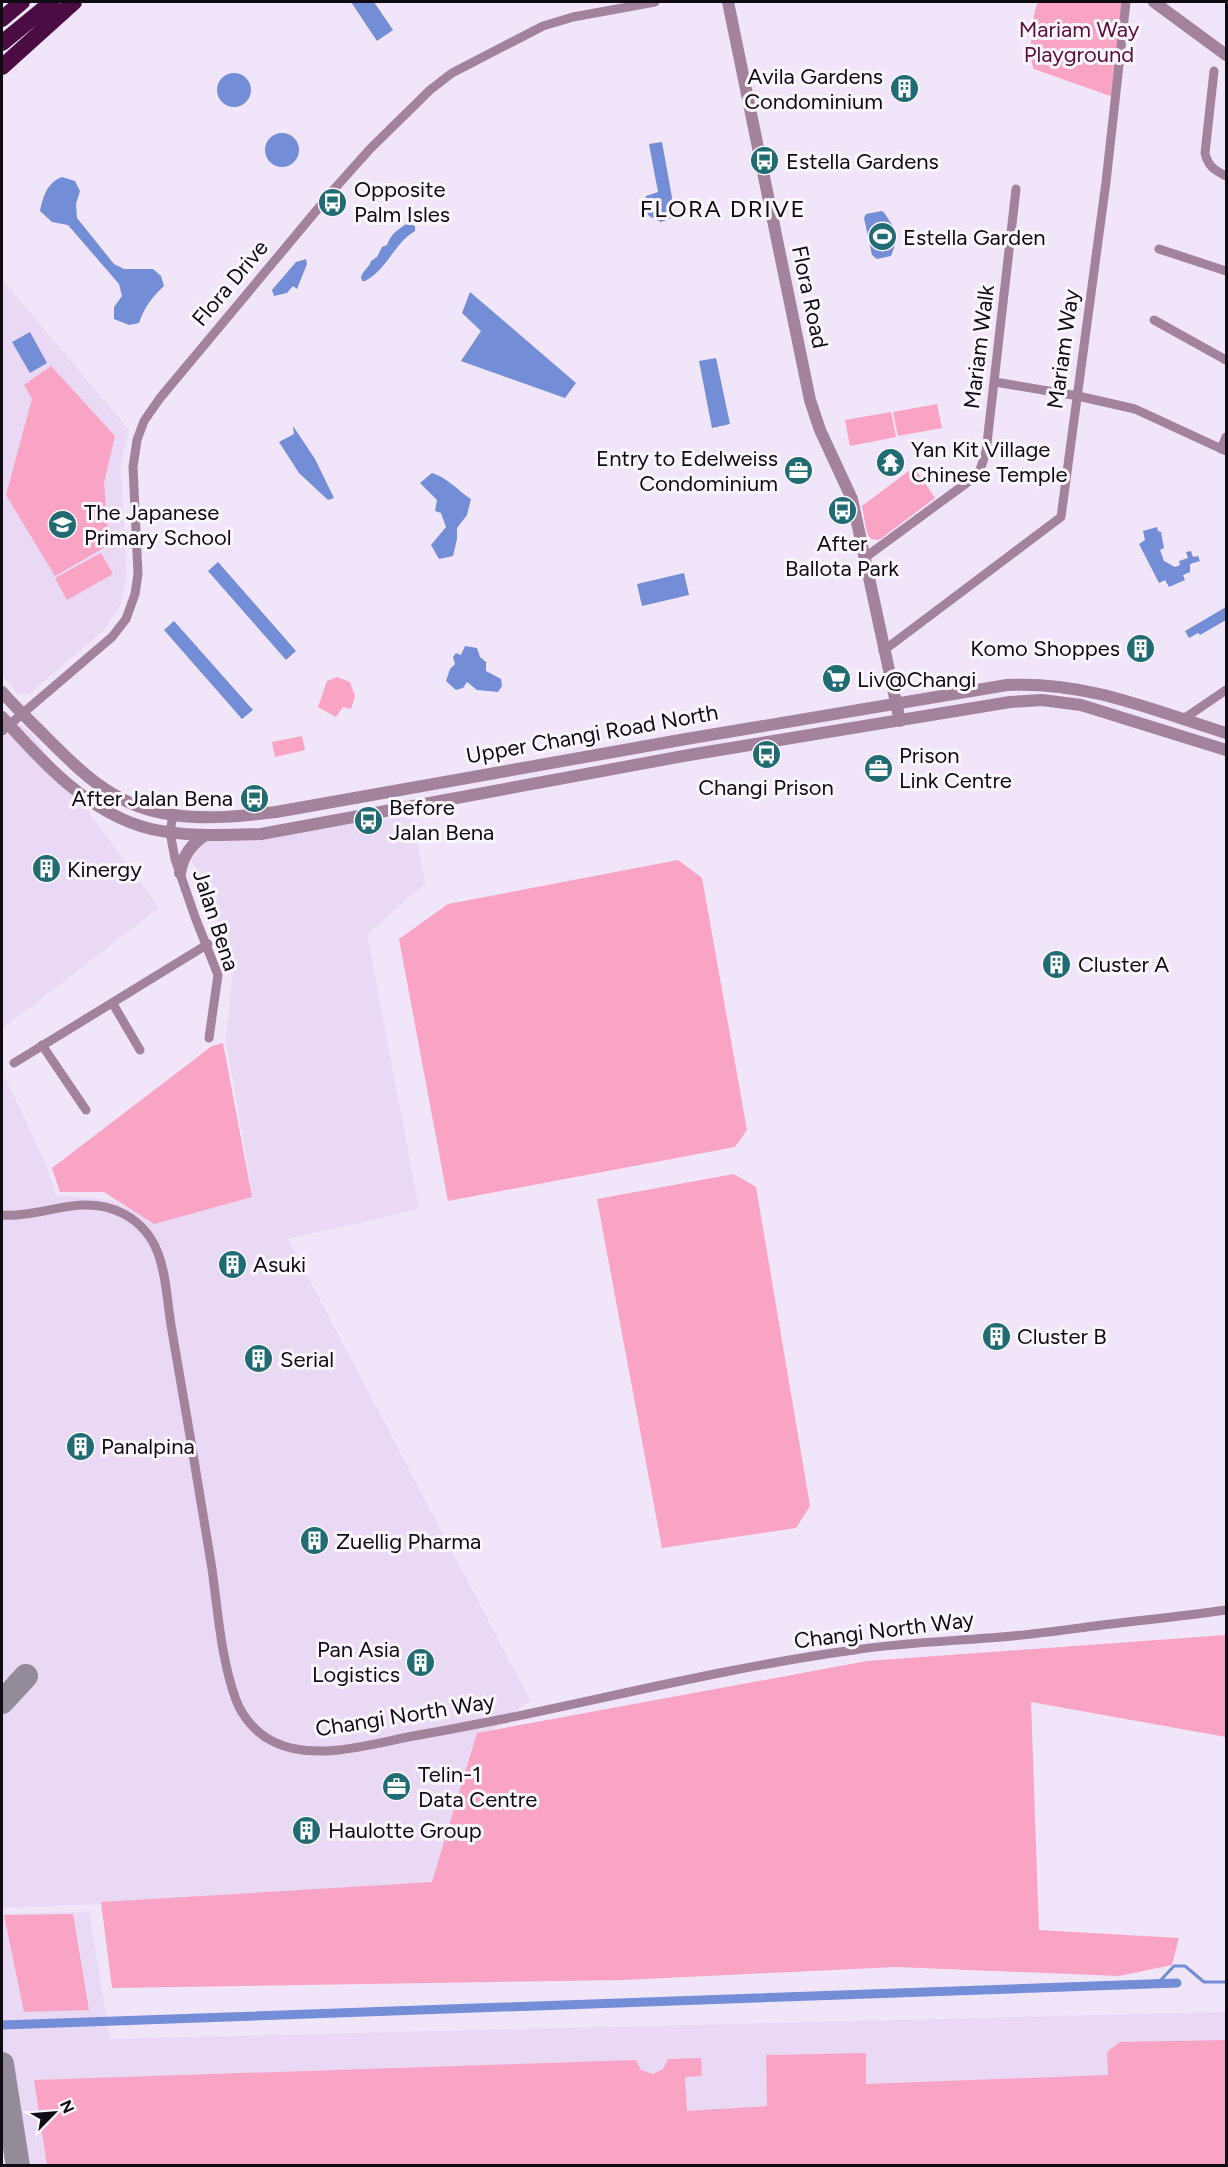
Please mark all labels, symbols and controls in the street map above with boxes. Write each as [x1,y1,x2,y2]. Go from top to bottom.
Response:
park label: Mariam Way Playground [1019,16,1140,68]
place label: Avila Gardens Condominium [744,63,883,115]
building icon: Avila Gardens Condominium [888,73,920,105]
bus stop icon: Estella Gardens [749,145,781,177]
place label: Estella Gardens [786,148,939,175]
place label: Opposite Palm Isles [354,176,450,228]
bus stop icon: Opposite Palm Isles [317,186,349,218]
district label: FLORA DRIVE [640,194,806,223]
sports icon: Estella Garden [866,221,898,253]
place label: Estella Garden [903,224,1045,251]
street label: Flora Drive [186,234,274,332]
street label: Flora Road [786,243,834,351]
street label: Mariam Walk [958,283,1000,411]
street label: Mariam Way [1041,287,1085,411]
place label: Yan Kit Village Chinese Temple [911,436,1068,488]
place label: Entry to Edelweiss Condominium [596,445,778,497]
temple icon: Yan Kit Village Chinese Temple [874,446,906,478]
office icon: Entry to Edelweiss Condominium [783,455,815,487]
bus stop icon: After Ballota Park [826,495,858,527]
place label: The Japanese Primary School [84,499,232,551]
school or university icon: The Japanese Primary School [47,509,79,541]
place label: After Ballota Park [785,530,899,582]
building icon: Komo Shoppes [1125,632,1157,664]
place label: Komo Shoppes [970,635,1120,662]
supermarket icon: Liv@Changi [820,663,852,695]
place label: Liv@Changi [857,666,976,693]
street label: Upper Changi Road North [464,699,720,769]
bus stop icon: Changi Prison [750,739,782,771]
place label: Prison Link Centre [899,742,1012,794]
office icon: Prison Link Centre [862,752,894,784]
place label: Changi Prison [698,774,834,801]
bus stop icon: After Jalan Bena [238,782,270,814]
place label: After Jalan Bena [72,785,233,812]
place label: Before Jalan Bena [389,794,494,846]
bus stop icon: Before Jalan Bena [352,804,384,836]
building icon: Kinergy [30,853,62,885]
place label: Kinergy [67,856,142,883]
street label: Jalan Bena [187,866,245,974]
building icon: Cluster A [1041,948,1073,980]
place label: Cluster A [1078,951,1169,978]
building icon: Asuki [216,1248,248,1280]
place label: Asuki [253,1251,306,1278]
building icon: Cluster B [980,1320,1012,1352]
place label: Cluster B [1017,1323,1107,1350]
building icon: Serial [243,1343,275,1375]
place label: Serial [280,1346,334,1373]
building icon: Panalpina [64,1430,96,1462]
place label: Panalpina [101,1433,195,1460]
building icon: Zuellig Pharma [299,1525,331,1557]
place label: Zuellig Pharma [336,1528,481,1555]
street label: Changi North Way [792,1606,976,1654]
place label: Pan Asia Logistics [312,1636,400,1688]
building icon: Pan Asia Logistics [405,1646,437,1678]
street label: Changi North Way [313,1687,497,1743]
place label: Telin-1 Data Centre [418,1761,537,1813]
office icon: Telin-1 Data Centre [381,1771,413,1803]
building icon: Haulotte Group [291,1814,323,1846]
place label: Haulotte Group [328,1817,482,1844]
north arrow [24,2083,84,2143]
text: N [56,2097,78,2116]

